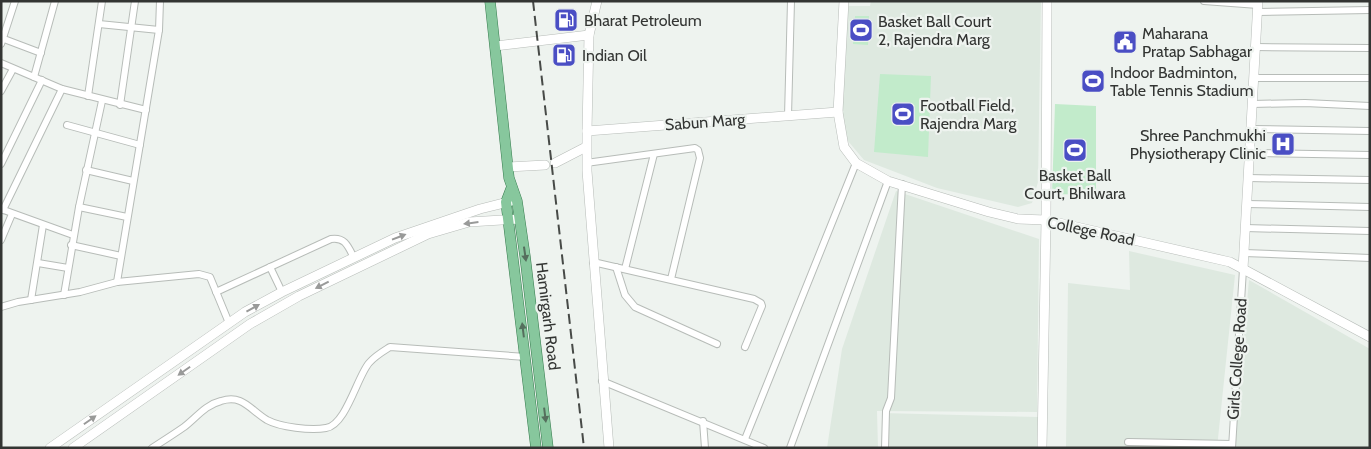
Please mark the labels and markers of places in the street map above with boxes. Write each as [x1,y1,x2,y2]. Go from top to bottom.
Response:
fuel station icon: Bharat Petroleum [553,7,579,33]
place label: Bharat Petroleum [584,11,702,30]
place label: Basket Ball Court 2, Rajendra Marg [878,12,992,49]
sports icon: Basket Ball Court 2, Rajendra Marg [848,17,874,43]
place label: Maharana Pratap Sabhagar [1142,24,1253,61]
public building icon: Maharana Pratap Sabhagar [1112,29,1138,55]
fuel station icon: Indian Oil [551,42,577,68]
place label: Indian Oil [582,46,647,65]
place label: Indoor Badminton, Table Tennis Stadium [1110,63,1253,100]
sports icon: Indoor Badminton, Table Tennis Stadium [1080,68,1106,94]
place label: Football Field, Rajendra Marg [920,96,1017,133]
sports icon: Football Field, Rajendra Marg [890,101,916,127]
place label: Shree Panchmukhi Physiotherapy Clinic [1130,126,1266,163]
hospital icon: Shree Panchmukhi Physiotherapy Clinic [1270,131,1296,157]
sports icon: Basket Ball Court, Bhilwara [1062,137,1088,163]
place label: Basket Ball Court, Bhilwara [1024,166,1126,203]

